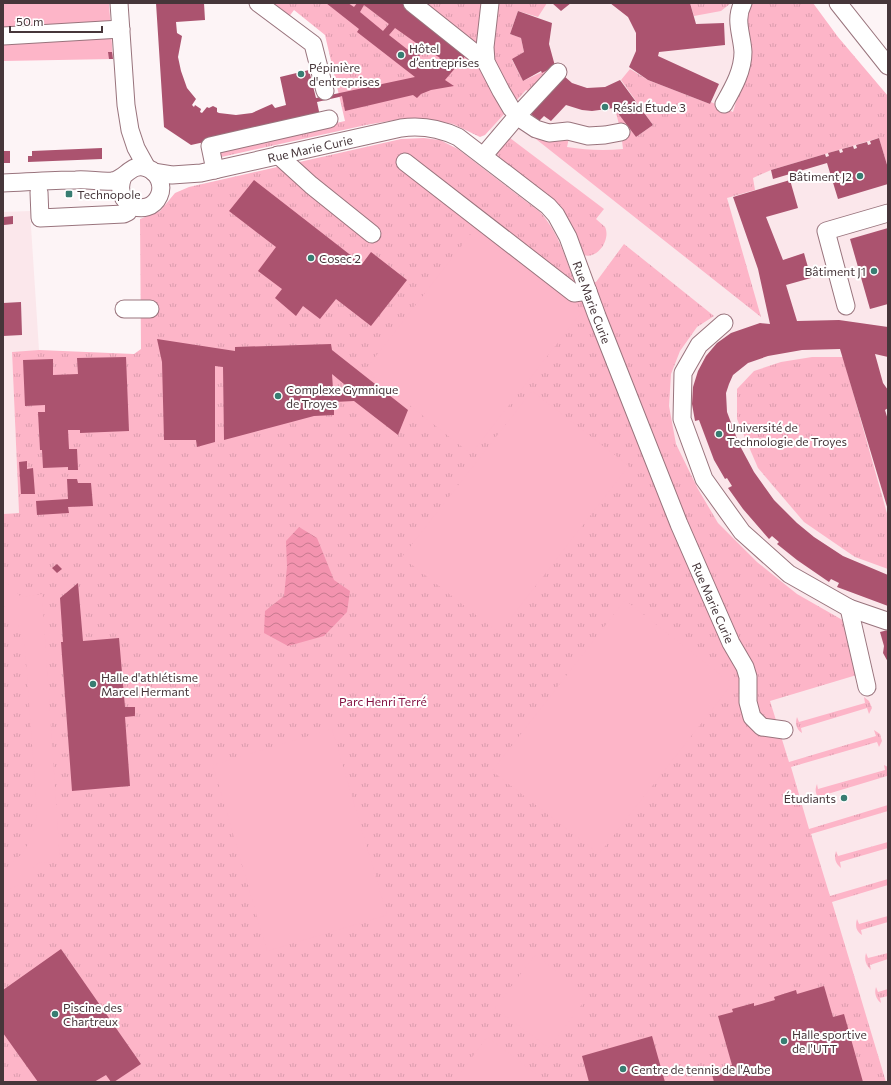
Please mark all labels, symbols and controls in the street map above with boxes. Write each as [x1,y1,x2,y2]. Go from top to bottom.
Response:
scale bar [10,8,102,34]
text: 50 m [16,14,44,28]
place label: Hôtel d’entreprises [409,41,479,69]
marker: Hôtel d’entreprises [396,50,406,60]
place label: Pépinière d'entreprises [309,60,380,88]
marker: Pépinière d'entreprises [296,69,306,79]
place label: Résid Étude 3 [613,100,686,114]
marker: Résid Étude 3 [600,102,610,112]
street label: Rue Marie Curie [266,132,354,165]
place label: Bâtiment J2 [789,169,852,184]
marker: Bâtiment J2 [855,171,865,181]
place label: Technopole [77,187,141,201]
marker: Technopole [64,189,74,199]
place label: Cosec 2 [319,251,361,265]
marker: Cosec 2 [306,253,316,263]
street label: Rue Marie Curie [570,259,614,345]
place label: Bâtiment J1 [805,264,866,279]
marker: Bâtiment J1 [869,266,879,276]
place label: Complexe Gymnique de Troyes [286,382,398,410]
marker: Complexe Gymnique de Troyes [273,391,283,401]
place label: Université de Technologie de Troyes [727,420,847,448]
marker: Université de Technologie de Troyes [714,429,724,439]
street label: Rue Marie Curie [690,560,737,645]
place label: Halle d'athlétisme Marcel Hermant [101,670,198,698]
marker: Halle d'athlétisme Marcel Hermant [88,679,98,689]
park label: Parc Henri Terré [339,694,427,708]
place label: Étudiants [784,791,836,805]
marker: Étudiants [839,793,849,803]
place label: Piscine des Chartreux [63,1000,122,1028]
marker: Piscine des Chartreux [50,1009,60,1019]
place label: Halle sportive de l'UTT [792,1027,867,1055]
marker: Halle sportive de l'UTT [779,1036,789,1046]
place label: Centre de tennis de l'Aube [631,1062,771,1076]
marker: Centre de tennis de l'Aube [618,1064,628,1074]

